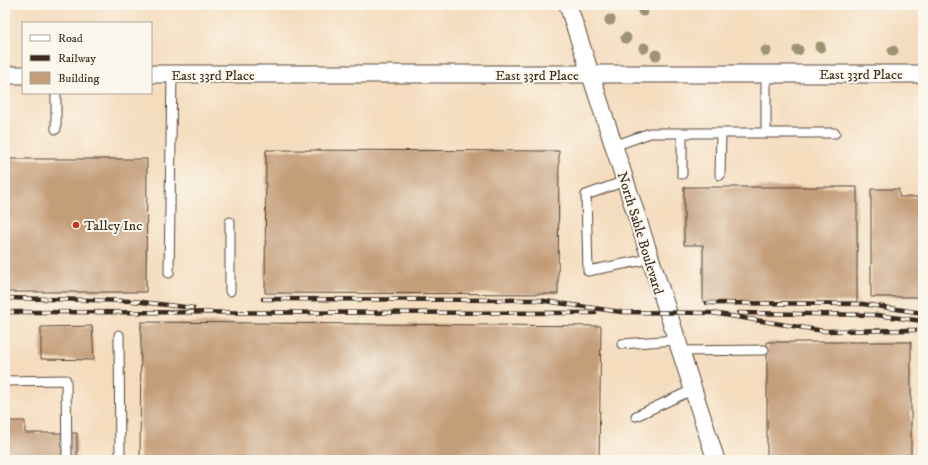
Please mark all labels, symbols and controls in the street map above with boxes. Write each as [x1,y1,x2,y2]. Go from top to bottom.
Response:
legend [22,22,152,94]
text: Road [58,31,83,46]
text: Railway [58,51,96,66]
street label: East 33rd Place [819,66,903,84]
street label: East 33rd Place [171,67,255,85]
street label: East 33rd Place [495,67,579,85]
text: Building [58,71,99,86]
street label: North Sable Boulevard [613,170,667,297]
place label: Talley Inc [84,217,142,235]
marker: Talley Inc [71,220,81,230]

